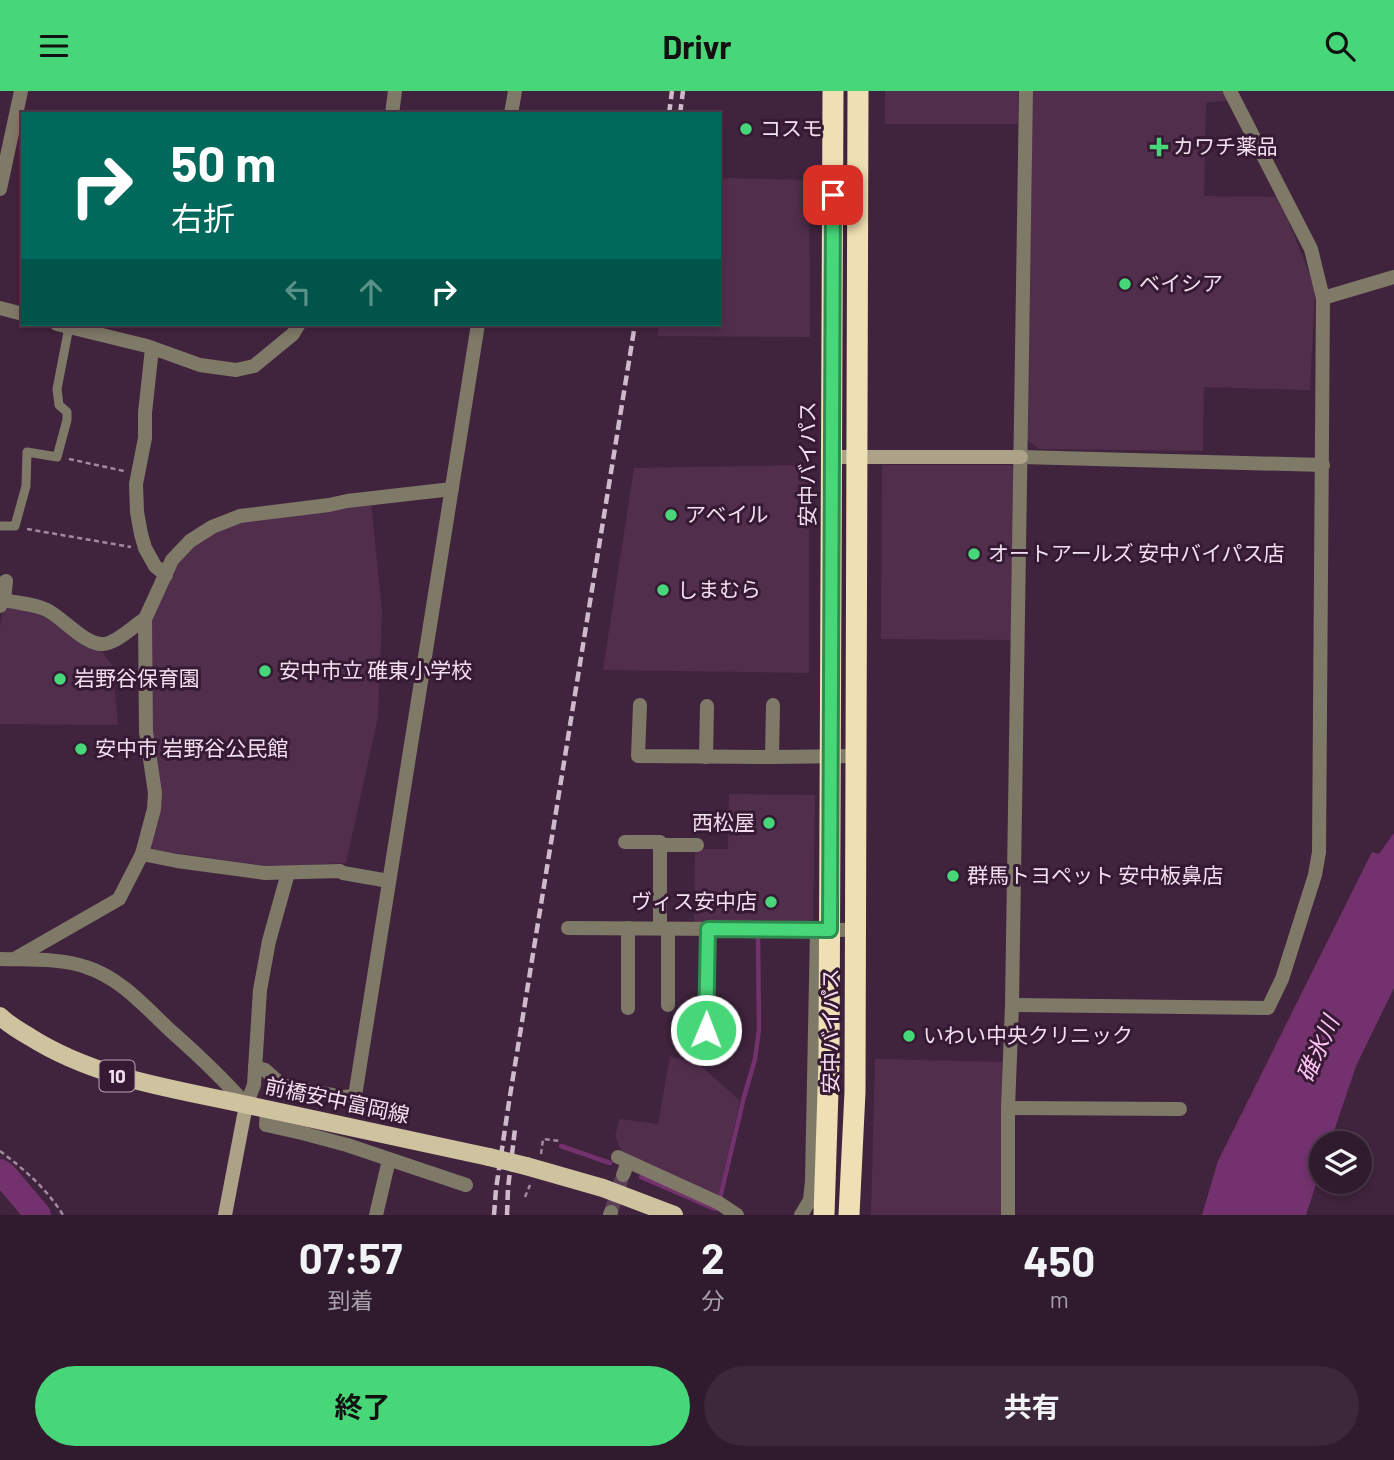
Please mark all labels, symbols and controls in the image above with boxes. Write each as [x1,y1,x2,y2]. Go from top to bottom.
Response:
icon: menu [35,27,73,65]
text: Drivr [662,27,732,65]
icon: search [1321,27,1359,65]
place label: コスモ [760,115,823,140]
marker: コスモ [738,121,754,137]
text: 50 m [171,133,276,192]
place label: カワチ薬品 [1173,133,1278,158]
marker: カワチ薬品 [1151,139,1167,155]
icon: right [56,140,147,231]
pin [803,165,863,225]
icon: arrive [814,176,852,214]
text: 右折 [171,198,235,236]
place label: ベイシア [1139,270,1223,295]
icon: left [279,273,317,311]
icon: ahead [352,273,390,311]
icon: right [425,273,463,311]
marker: ベイシア [1117,276,1133,292]
street label: 安中バイパス [794,401,819,527]
place label: アベイル [685,501,769,526]
marker: アベイル [663,507,679,523]
place label: オートアールズ 安中バイパス店 [988,540,1285,565]
marker: オートアールズ 安中バイパス店 [966,546,982,562]
place label: しまむら [677,576,761,601]
marker: しまむら [655,582,671,598]
place label: 安中市立 碓東小学校 [279,657,472,682]
marker: 安中市立 碓東小学校 [257,663,273,679]
place label: 岩野谷保育園 [74,665,200,690]
marker: 岩野谷保育園 [52,671,68,687]
place label: 安中市 岩野谷公民館 [95,735,288,760]
marker: 安中市 岩野谷公民館 [73,741,89,757]
place label: 西松屋 [692,809,755,834]
marker: 西松屋 [761,815,777,831]
place label: 群馬トヨペット 安中板鼻店 [967,862,1223,887]
marker: 群馬トヨペット 安中板鼻店 [945,868,961,884]
place label: ヴィス安中店 [631,888,757,913]
marker: ヴィス安中店 [763,894,779,910]
street label: 安中バイパス [817,968,842,1094]
position arrow [669,993,743,1067]
water label: 碓氷川 [1290,1009,1345,1086]
place label: いわい中央クリニック [923,1022,1133,1047]
marker: いわい中央クリニック [901,1028,917,1044]
road number: 10 [100,1061,134,1092]
street label: 前橋安中富岡線 [263,1072,412,1127]
map controls [1309,1131,1372,1194]
button: layers [1309,1131,1372,1194]
text: 07:57 [299,1232,402,1282]
text: 2 [701,1232,725,1282]
text: 450 [1023,1235,1095,1285]
text: m [1050,1285,1069,1313]
text: 到着 [328,1286,374,1314]
text: 分 [701,1286,724,1314]
button: 終了 [35,1366,690,1446]
button: 共有 [704,1366,1359,1446]

